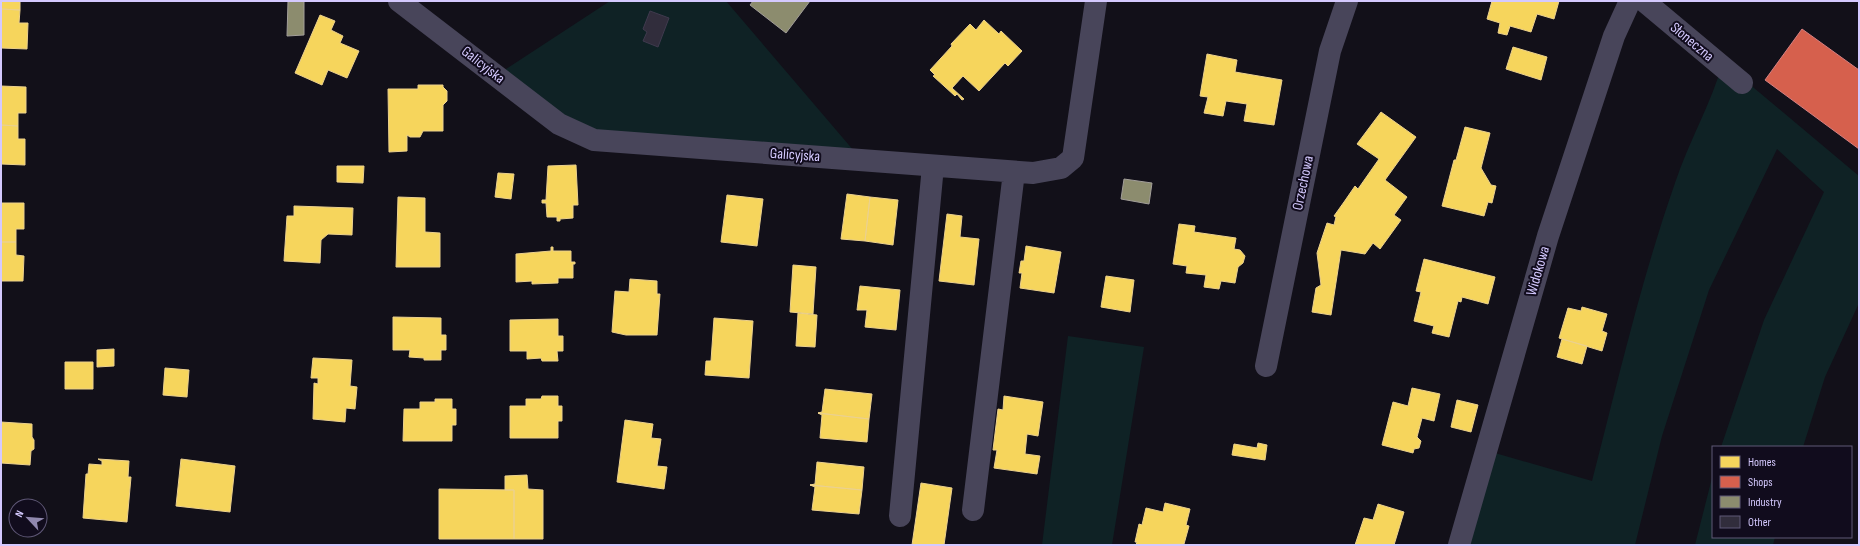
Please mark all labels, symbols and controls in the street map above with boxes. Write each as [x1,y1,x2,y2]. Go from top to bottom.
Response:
street label: Słoneczna [1666,18,1718,66]
street label: Galicyjska [457,42,509,88]
street label: Galicyjska [769,144,821,166]
street label: Orzechowa [1288,154,1318,212]
street label: Widokowa [1522,244,1554,298]
legend [1712,446,1852,538]
text: Homes [1748,455,1776,470]
text: Shops [1748,475,1773,490]
text: Industry [1748,495,1782,510]
north arrow [8,498,48,538]
text: N [12,508,27,519]
text: Other [1748,515,1772,530]

